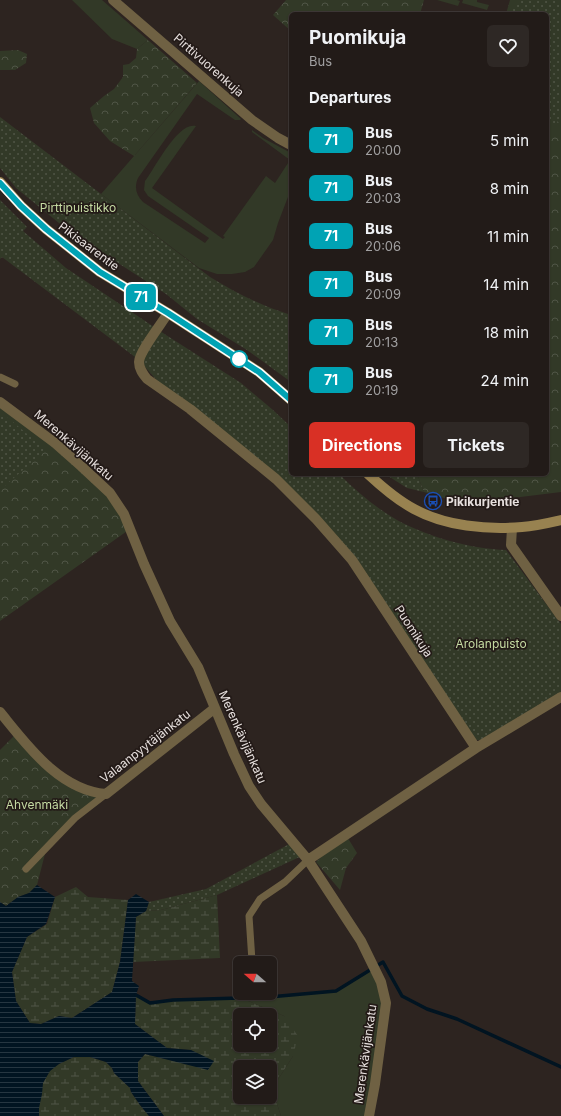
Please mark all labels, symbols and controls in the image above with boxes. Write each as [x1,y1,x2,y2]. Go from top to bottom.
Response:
button: heart [487,25,529,67]
text: Puomikuja [309,26,406,49]
street label: Pirttivuorenkuja [171,30,247,100]
text: Bus [309,53,332,69]
text: Departures [309,88,391,107]
text: Bus [365,123,393,142]
text: 71 [324,131,338,148]
text: 5 min [490,131,529,150]
text: 20:00 [365,142,401,158]
text: Bus [365,171,393,190]
text: 71 [324,179,338,196]
text: 8 min [490,179,529,198]
text: 20:03 [365,190,401,206]
park label: Pirttipuistikko [40,200,116,215]
street label: Pikisaarentie [56,218,122,274]
text: Bus [365,219,393,238]
text: 71 [324,227,338,244]
text: 11 min [487,227,529,246]
text: 20:06 [365,238,401,254]
text: Bus [365,267,393,286]
text: 71 [324,275,338,292]
text: 14 min [483,275,529,294]
line badge: 71 [123,284,159,310]
text: 20:09 [365,286,401,302]
text: 71 [134,288,148,305]
text: Bus [365,315,393,334]
text: 71 [324,323,338,340]
text: 18 min [484,323,529,342]
text: 20:13 [365,334,398,350]
unlabelled marker [230,350,248,368]
text: Bus [365,363,393,382]
text: 71 [324,371,338,388]
text: 24 min [481,371,529,390]
text: 20:19 [365,382,398,398]
street label: Merenkävijänkatu [31,406,117,484]
button: Directions [309,422,415,468]
button: Tickets [423,422,529,468]
bus stop icon: Pikikurjentie [423,491,443,511]
place label: Pikikurjentie [446,494,519,509]
street label: Puomikuja [392,602,436,660]
park label: Arolanpuisto [455,636,527,651]
street label: Merenkävijänkatu [216,688,270,786]
street label: Valaanpyytäjänkatu [97,706,193,786]
park label: Ahvenmäki [6,797,68,812]
north arrow [233,956,277,1000]
map controls [233,956,277,1104]
street label: Merenkävijänkatu [351,1003,379,1105]
button: locate [233,1008,277,1052]
button: layers [233,1060,277,1104]

